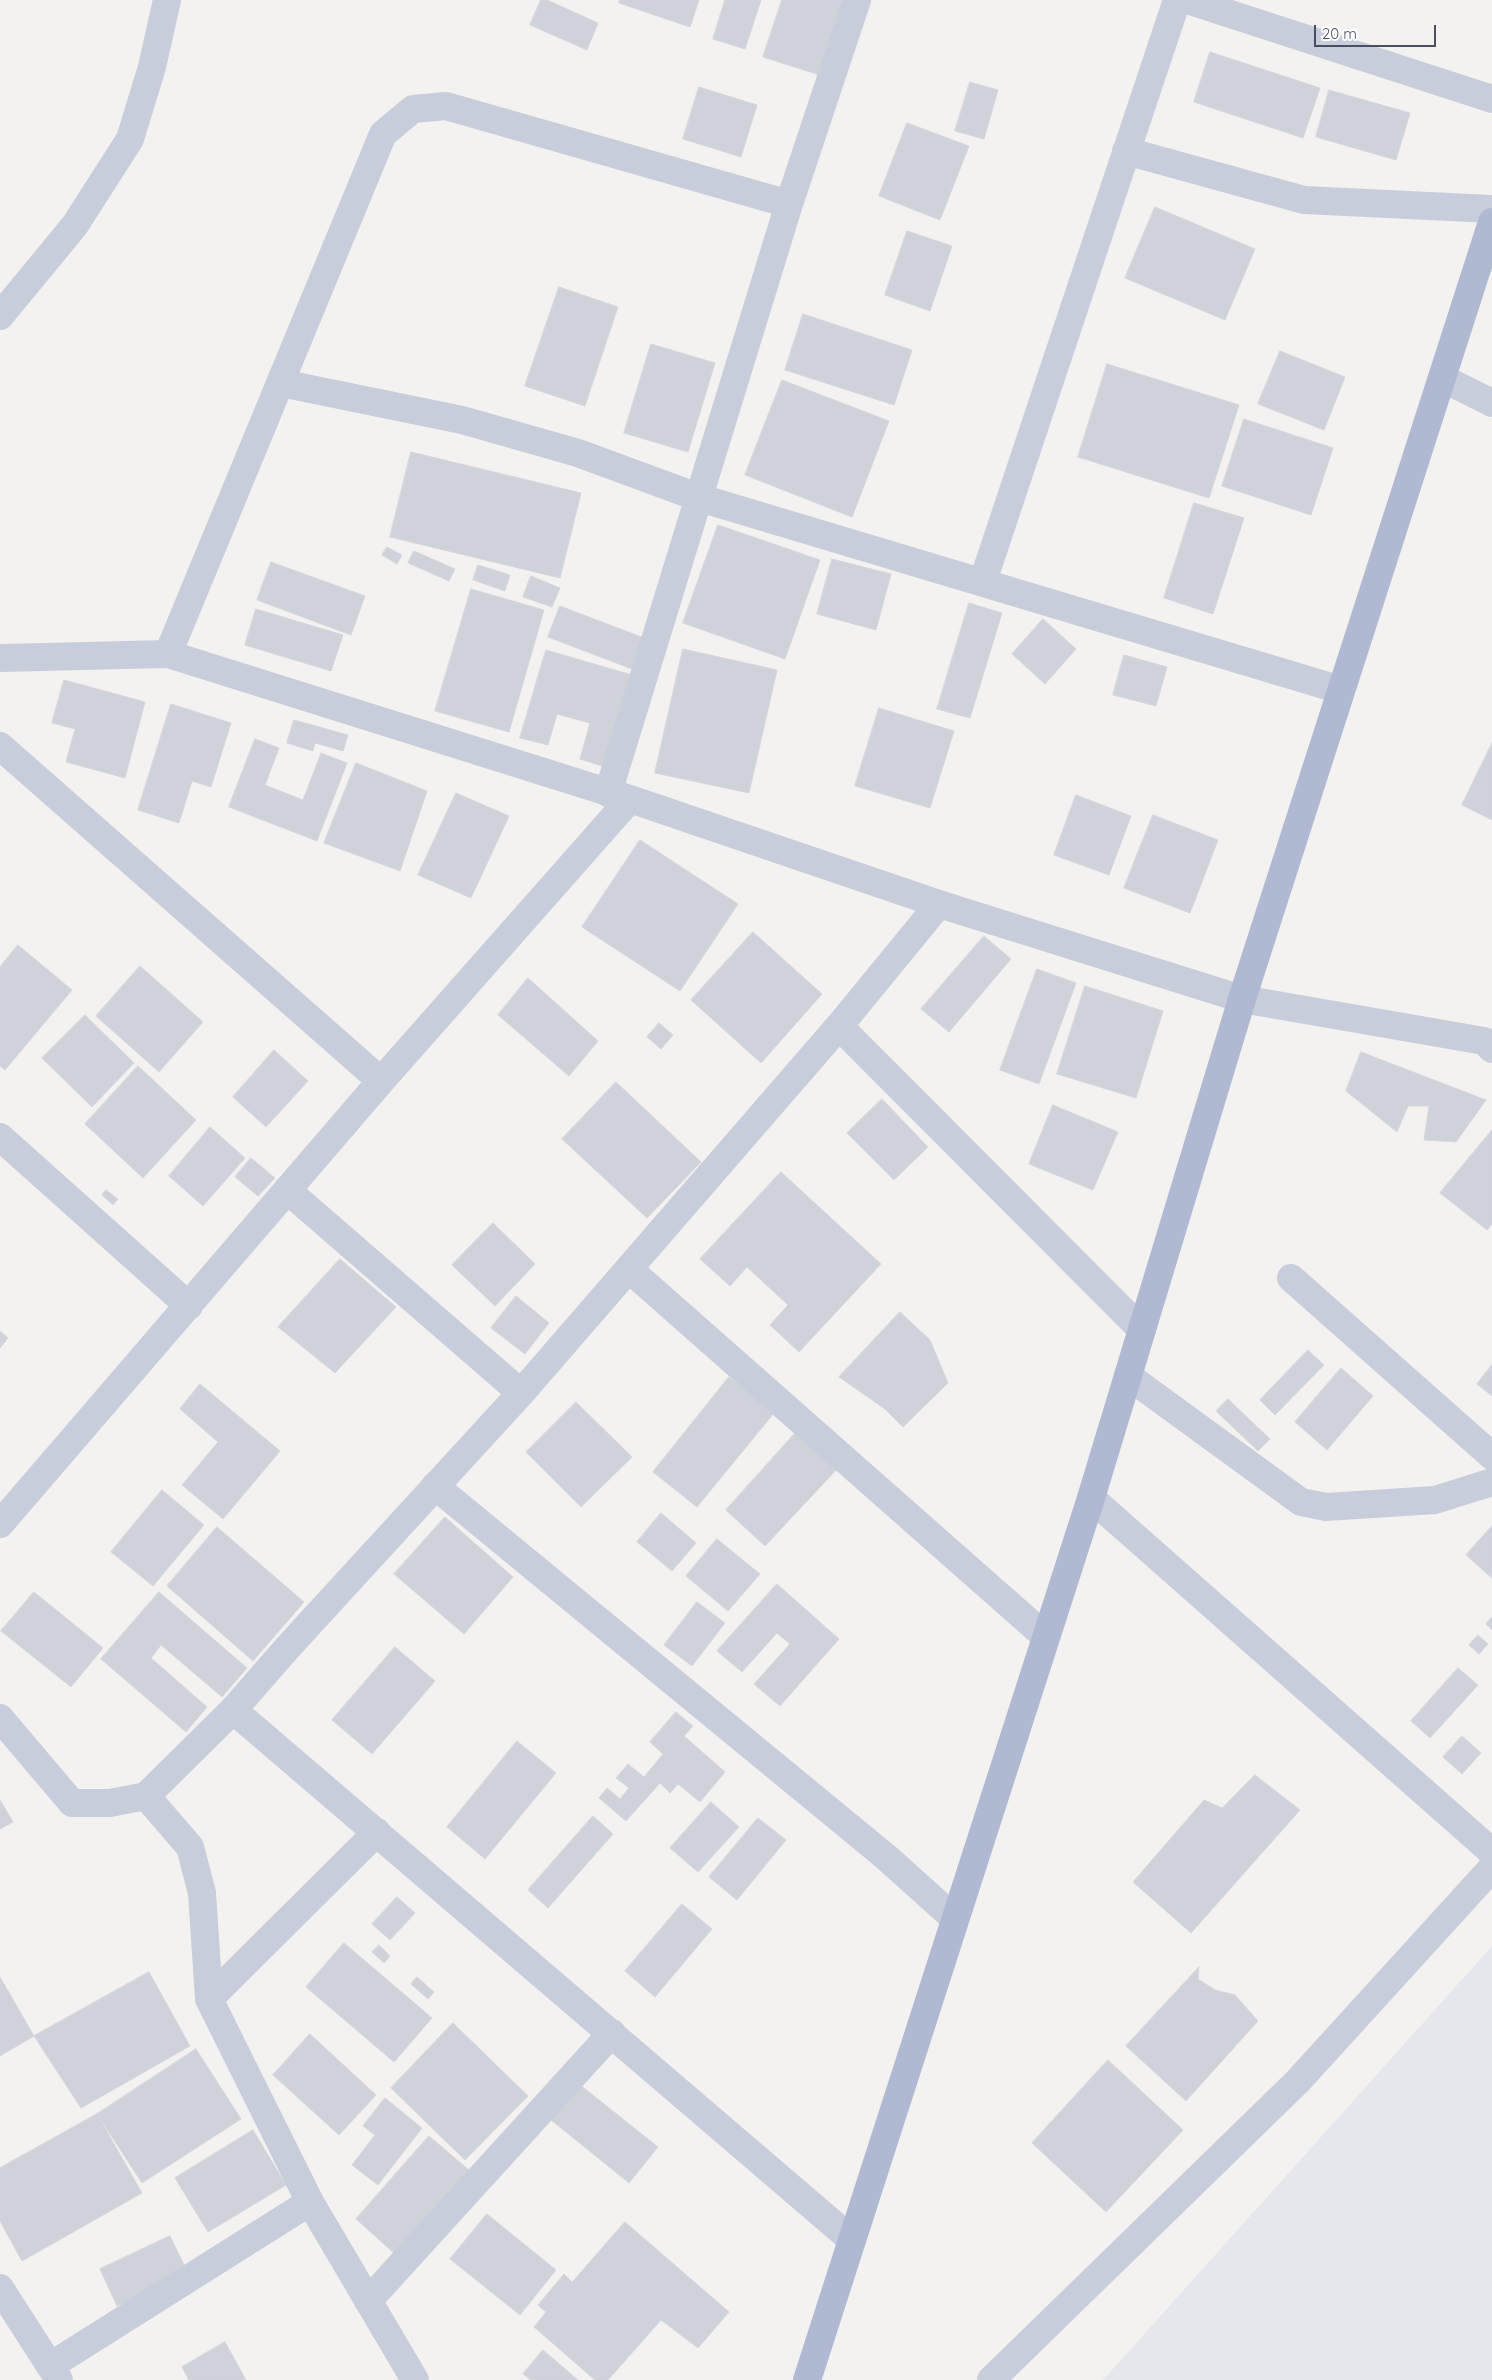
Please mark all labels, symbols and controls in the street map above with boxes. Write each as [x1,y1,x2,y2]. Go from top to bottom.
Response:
scale bar [1317,15,1440,47]
text: 20 m [1322,24,1357,43]

